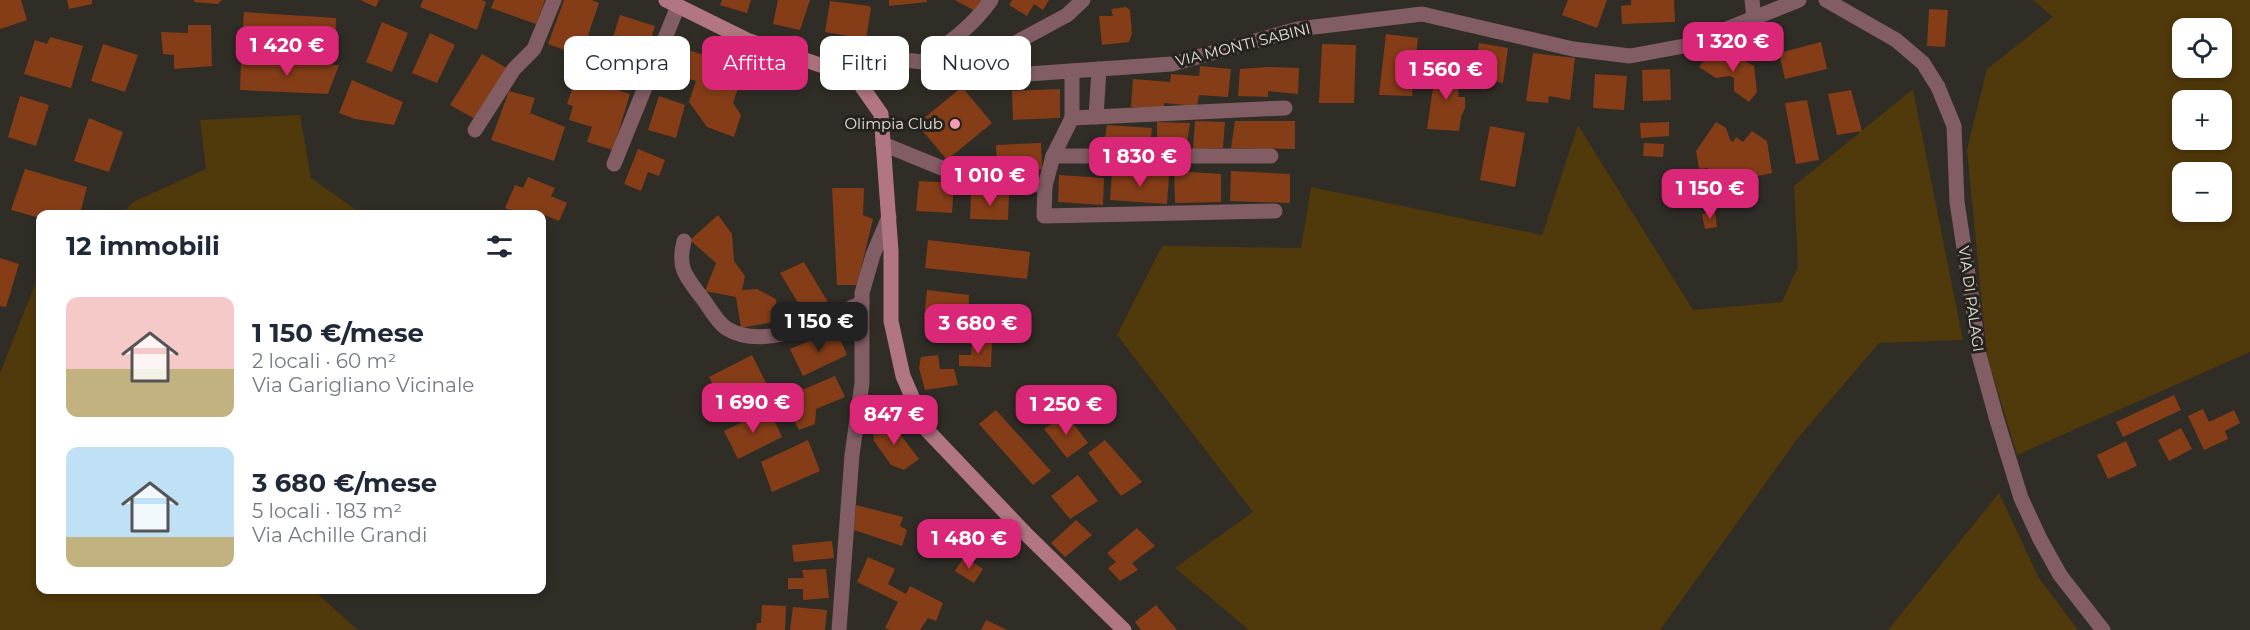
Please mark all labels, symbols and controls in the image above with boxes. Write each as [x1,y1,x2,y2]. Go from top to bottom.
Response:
map controls [2172,18,2232,222]
button: locate [2172,18,2232,78]
street label: VIA MONTI SABINI [1174,19,1312,70]
pin: 1 320 € [1678,22,1788,73]
pin: 1 420 € [232,26,342,77]
text: 1 320 € [1697,29,1769,53]
text: 1 420 € [250,33,324,57]
chip: Compra [564,36,690,90]
chip: Affitta [702,36,808,90]
chip: Filtri [820,36,909,90]
chip: Nuovo [921,36,1031,90]
pin: 1 560 € [1391,50,1501,101]
text: 1 560 € [1409,57,1483,81]
button: + [2172,90,2232,150]
place label: Olimpia Club [845,114,943,133]
marker: Olimpia Club [948,117,962,131]
pin: 1 830 € [1085,137,1195,188]
text: 1 830 € [1103,144,1177,168]
pin: 1 010 € [935,156,1045,207]
button: − [2172,162,2232,222]
text: 1 010 € [955,163,1025,187]
pin: 1 150 € [1655,169,1765,220]
text: 1 150 € [1676,176,1744,200]
text: 12 immobili [66,230,220,262]
icon: filters [483,230,516,263]
street label: VIA DI PALAGI [1955,245,1988,353]
pin: 1 150 € [764,302,874,353]
pin: 3 680 € [923,304,1033,355]
text: 1 150 € [785,309,853,333]
text: 3 680 € [939,311,1017,335]
text: 1 150 €/mese [252,317,424,349]
icon: home [114,321,186,393]
text: 2 locali · 60 m² [252,349,396,373]
text: Via Garigliano Vicinale [252,373,474,397]
pin: 1 690 € [698,383,808,434]
pin: 1 250 € [1011,385,1121,436]
text: 1 690 € [716,390,790,414]
text: 1 250 € [1030,392,1102,416]
pin: 847 € [852,395,936,446]
text: 847 € [864,402,924,426]
text: 3 680 €/mese [252,467,437,499]
icon: home [114,471,186,543]
text: 5 locali · 183 m² [252,499,402,523]
pin: 1 480 € [914,519,1024,570]
text: Via Achille Grandi [252,523,427,547]
text: 1 480 € [931,526,1007,550]

